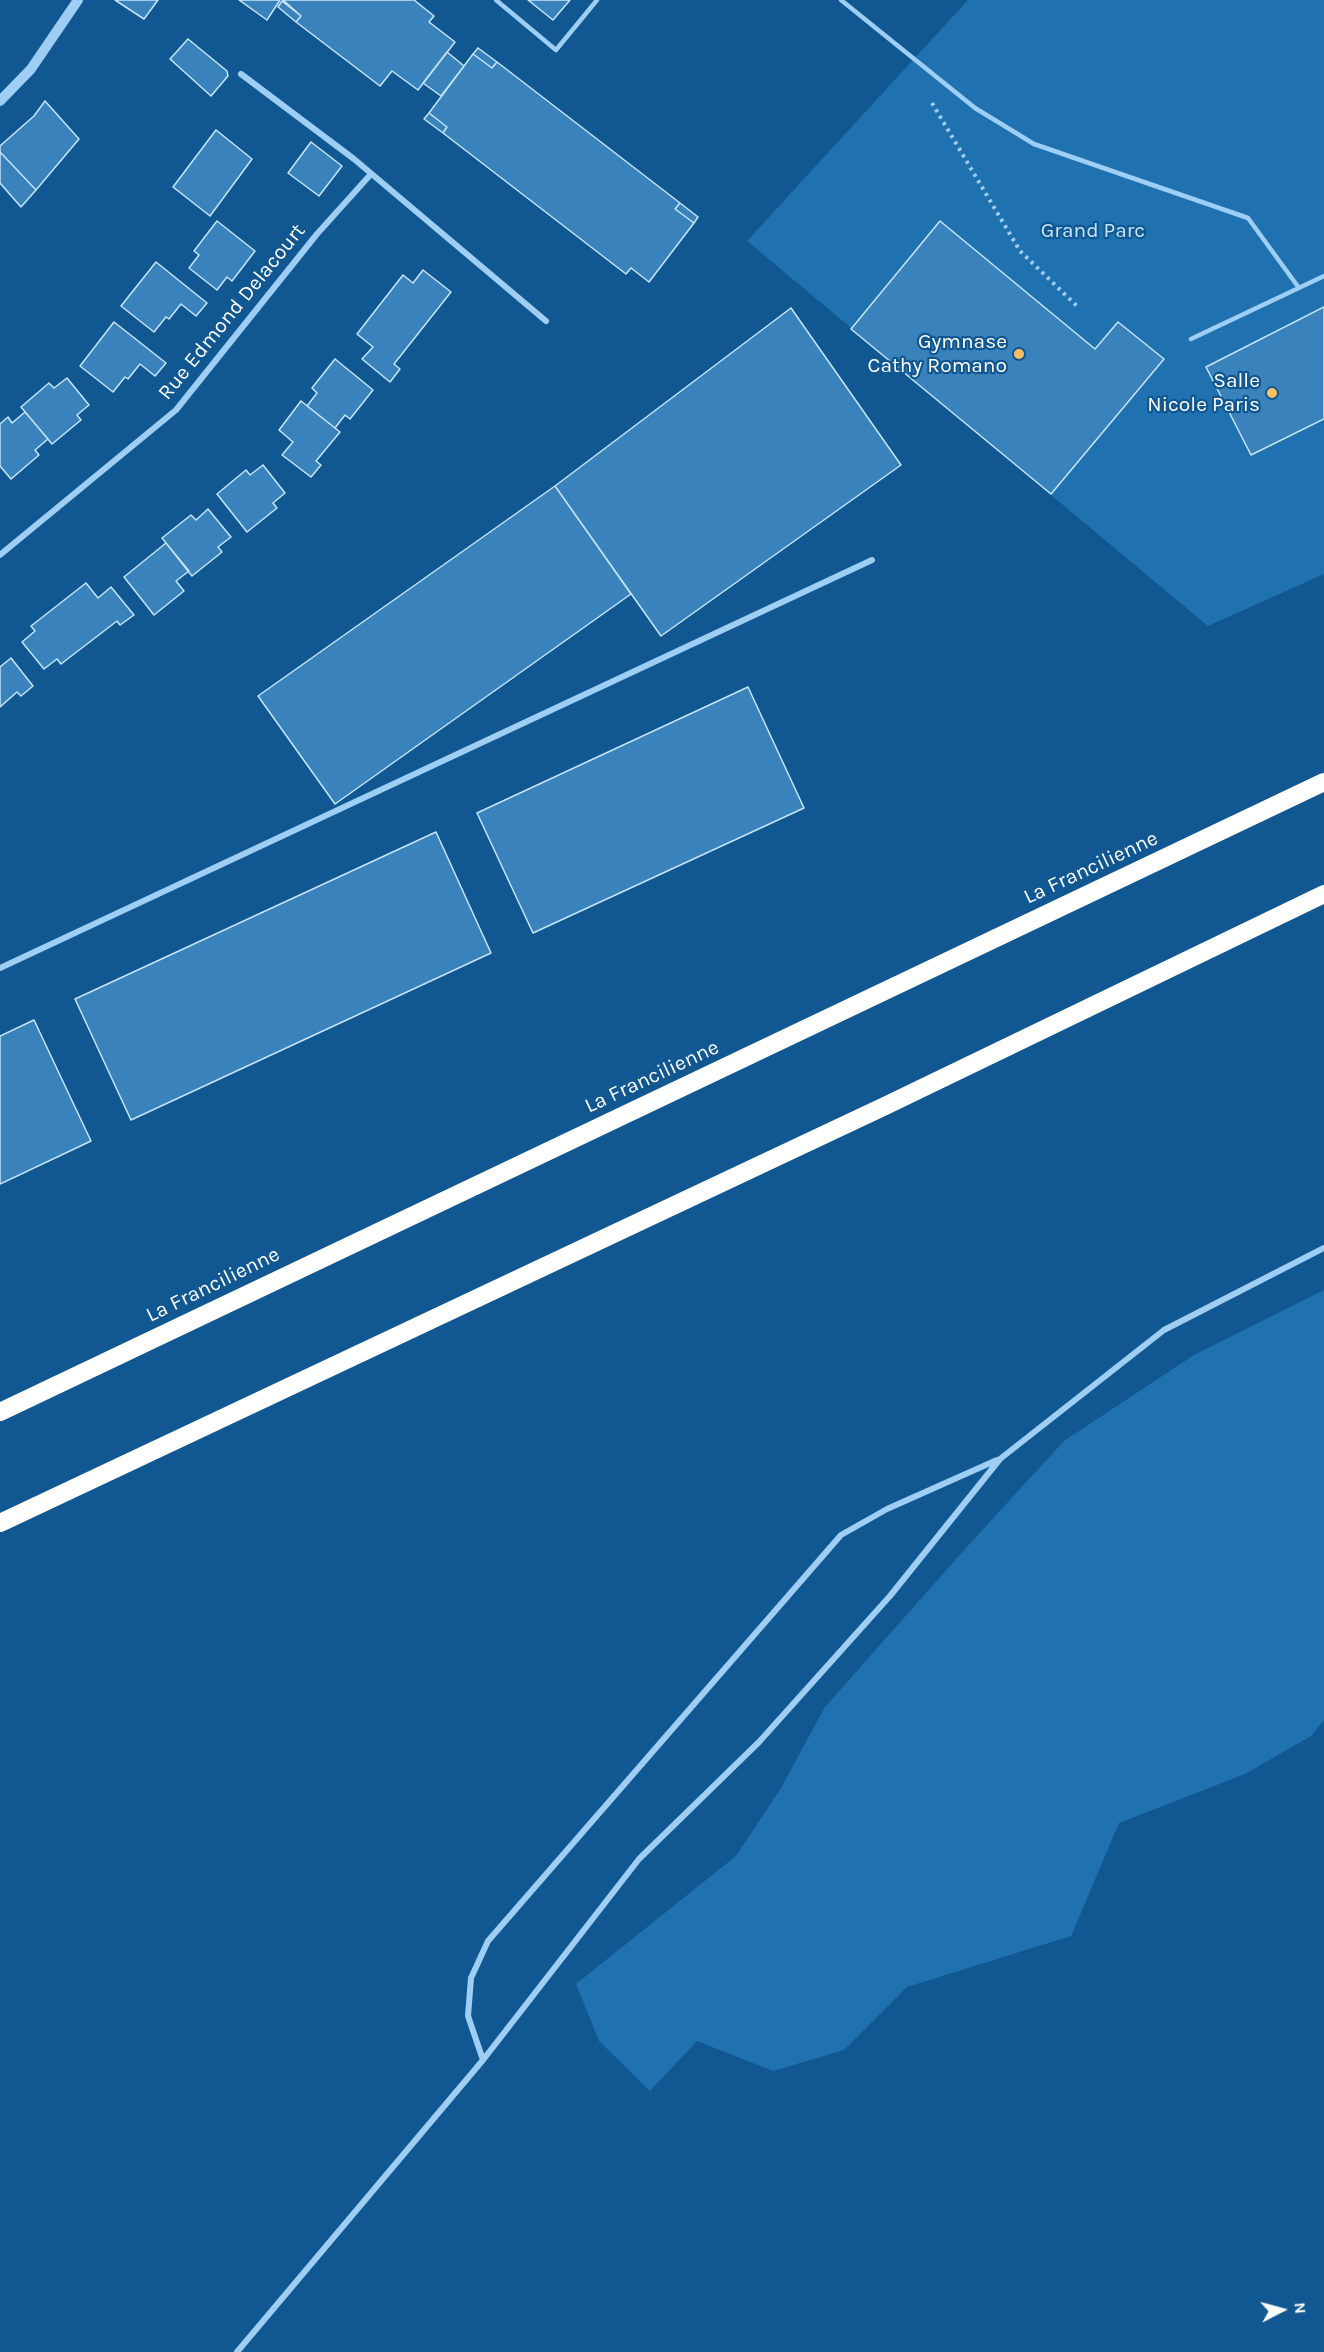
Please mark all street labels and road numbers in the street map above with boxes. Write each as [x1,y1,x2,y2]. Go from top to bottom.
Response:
street label: Rue Edmond Delacourt [153,219,311,405]
street label: La Francilienne [1020,826,1162,910]
street label: La Francilienne [581,1035,723,1119]
street label: La Francilienne [142,1242,284,1328]

